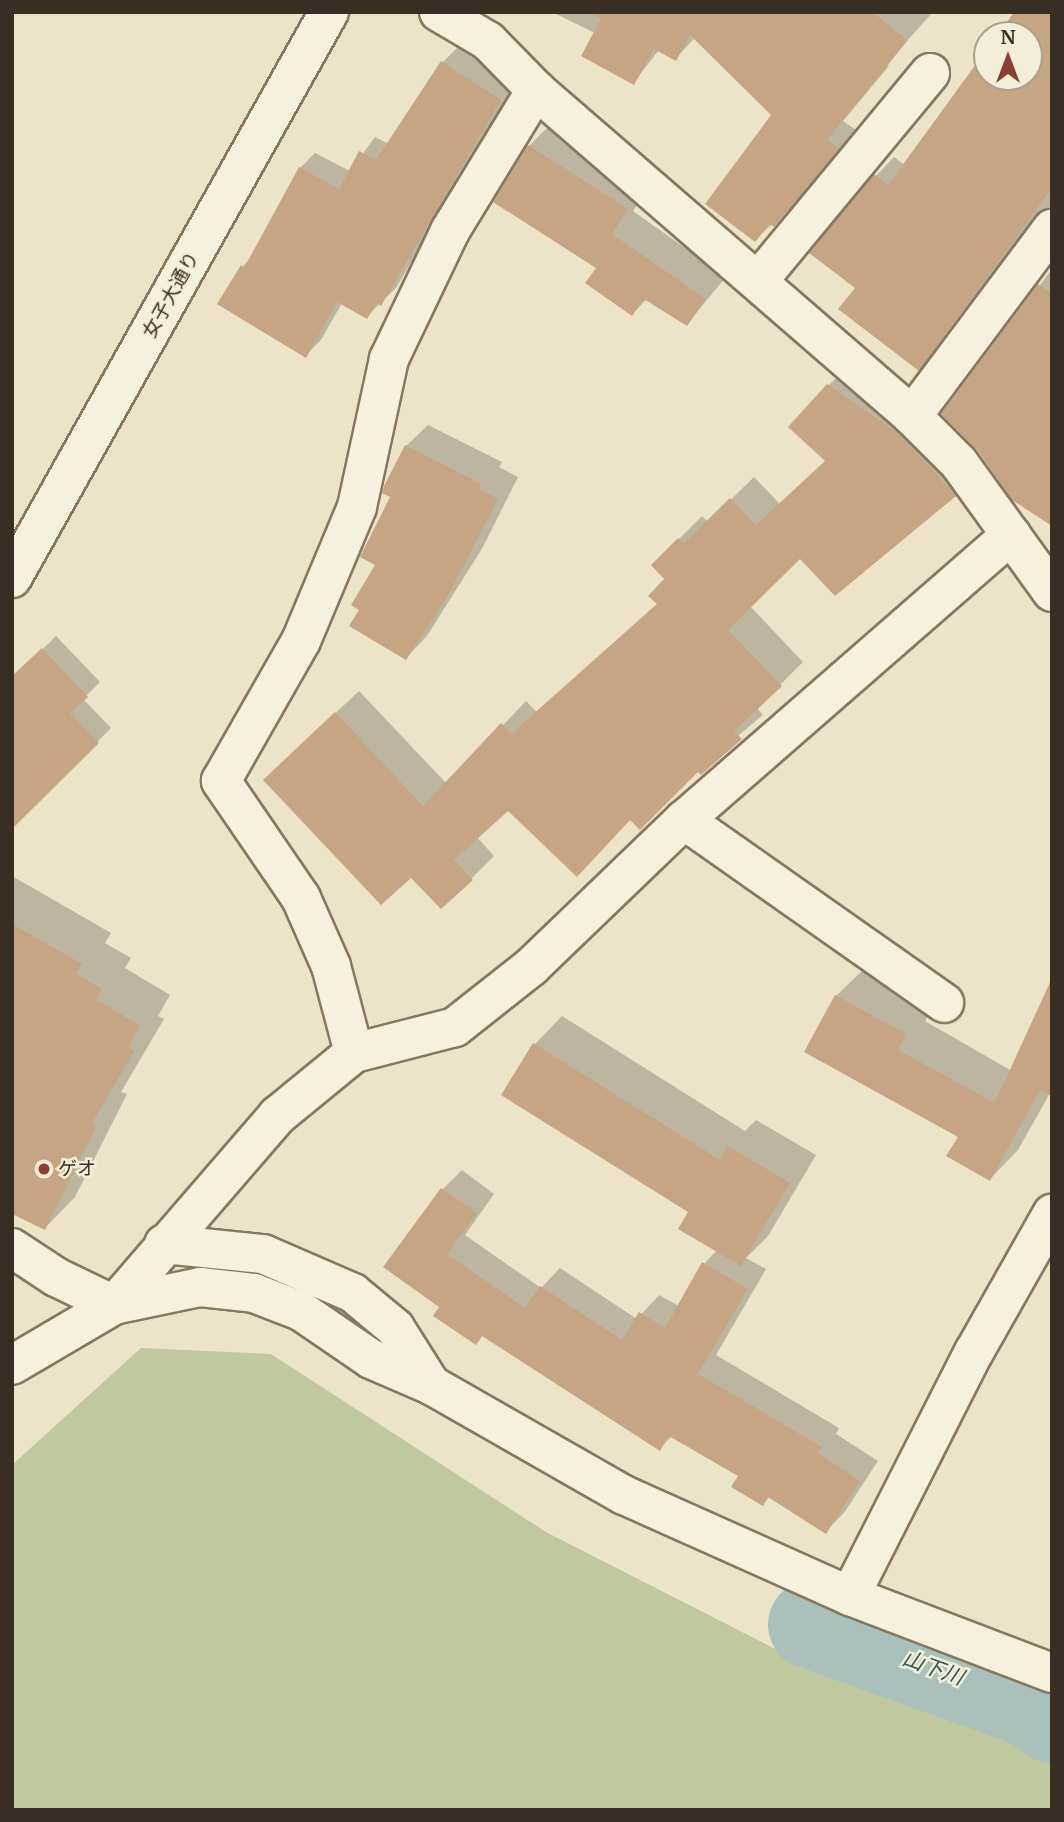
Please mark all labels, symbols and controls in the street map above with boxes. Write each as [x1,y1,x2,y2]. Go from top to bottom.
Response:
north arrow [973,21,1043,91]
text: N [1000,25,1016,49]
street label: 女子大通り [138,248,204,342]
place label: ゲオ [58,1158,96,1180]
marker: ゲオ [36,1161,52,1177]
water label: 山下川 [899,1645,967,1691]

